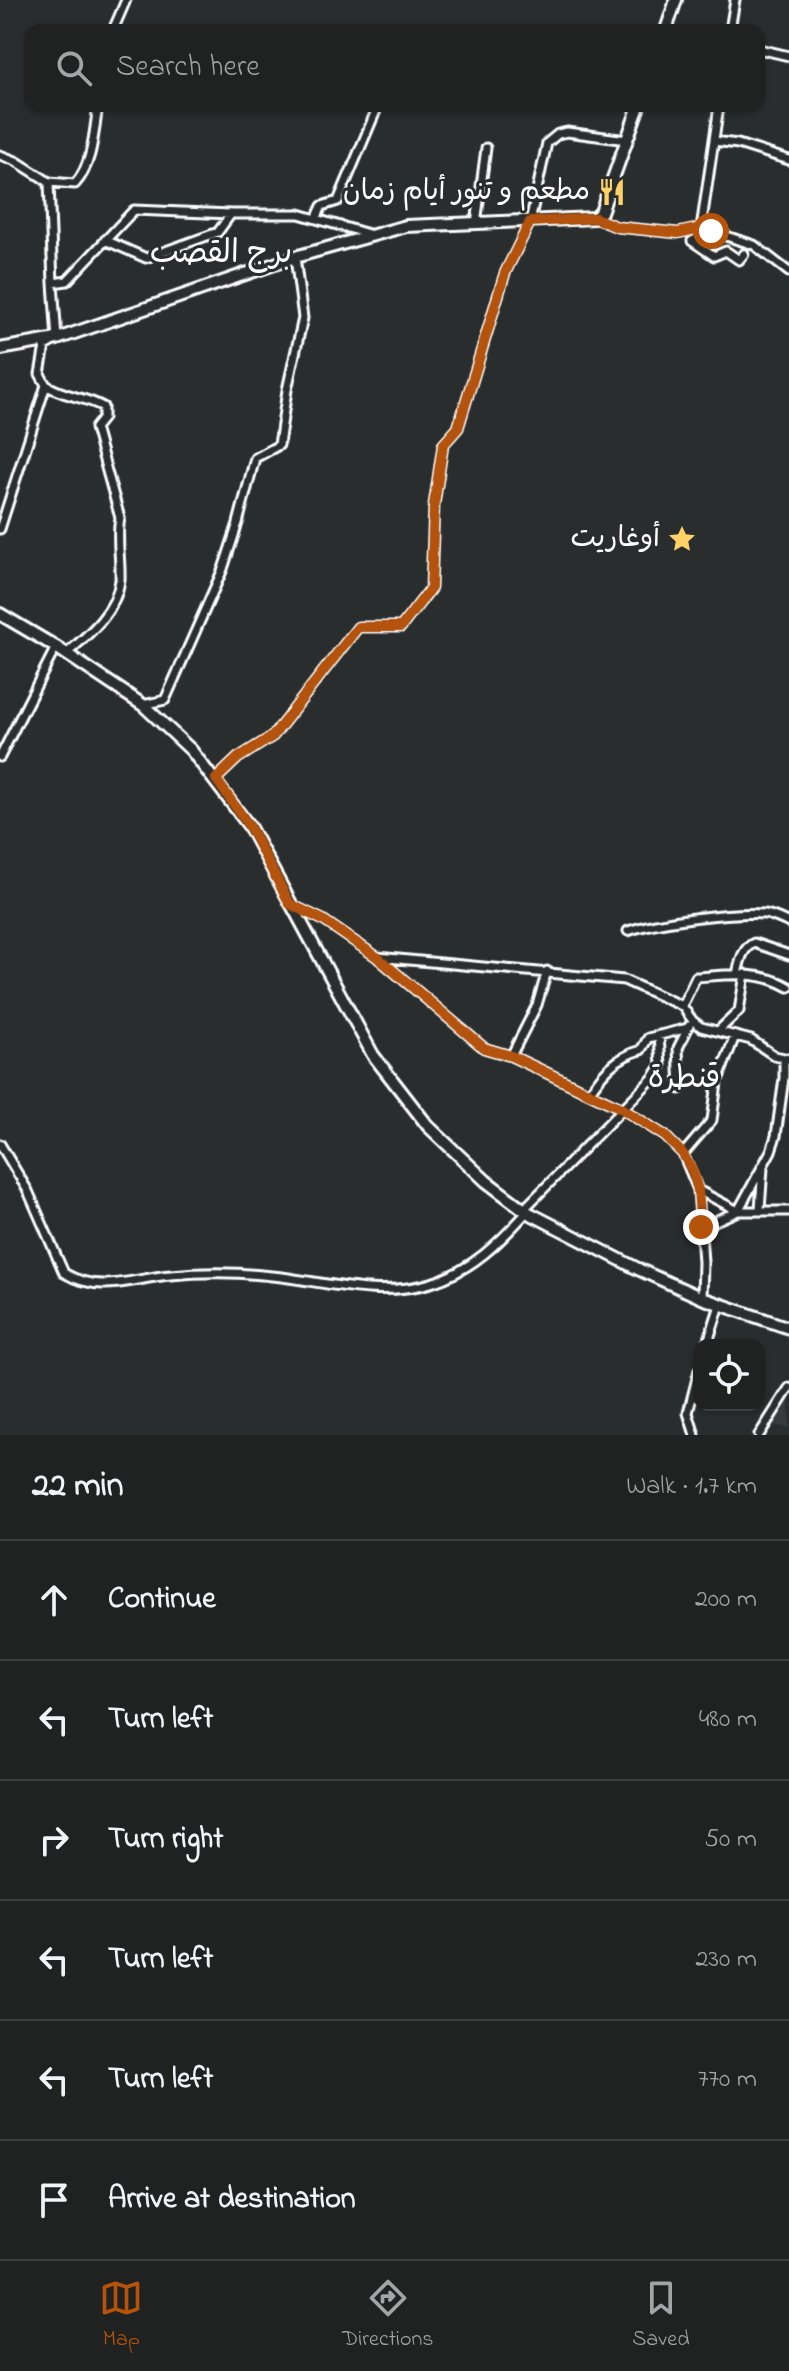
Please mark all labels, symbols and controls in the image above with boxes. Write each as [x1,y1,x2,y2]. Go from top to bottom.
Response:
search box [24,24,765,112]
icon: search [52,46,96,90]
text: Search here [116,46,260,90]
place label: مطعم و تنور أيام زمان [343,172,590,213]
restaurant icon: مطعم و تنور أيام زمان [597,177,627,207]
route start [693,213,729,249]
district label: برج القصب [150,231,292,278]
place label: أوغاريت [570,519,660,560]
place icon: أوغاريت [667,524,697,554]
district label: قنطرة [648,1056,720,1103]
route end [683,1209,719,1245]
map controls [693,1339,765,1411]
button: locate [693,1339,765,1411]
text: 22 min [32,1462,124,1512]
text: Walk · 1.7 km [626,1468,757,1506]
icon: ahead [32,1578,76,1622]
text: Continue [108,1578,216,1622]
text: 200 m [695,1581,757,1619]
icon: left [32,1698,76,1742]
text: Turn left [108,1698,213,1742]
text: 480 m [699,1701,757,1739]
icon: right [32,1818,76,1862]
text: Turn right [108,1818,223,1862]
text: 50 m [704,1821,757,1859]
icon: left [32,1938,76,1982]
text: Turn left [108,1938,213,1982]
text: 230 m [695,1941,757,1979]
icon: left [32,2058,76,2102]
text: Turn left [108,2058,213,2102]
text: 770 m [698,2061,757,2099]
icon: arrive [32,2178,76,2222]
text: Arrive at destination [108,2178,356,2222]
tab: Map [99,2276,143,2356]
tab: Directions [342,2276,433,2356]
tab: Saved [632,2276,690,2356]

